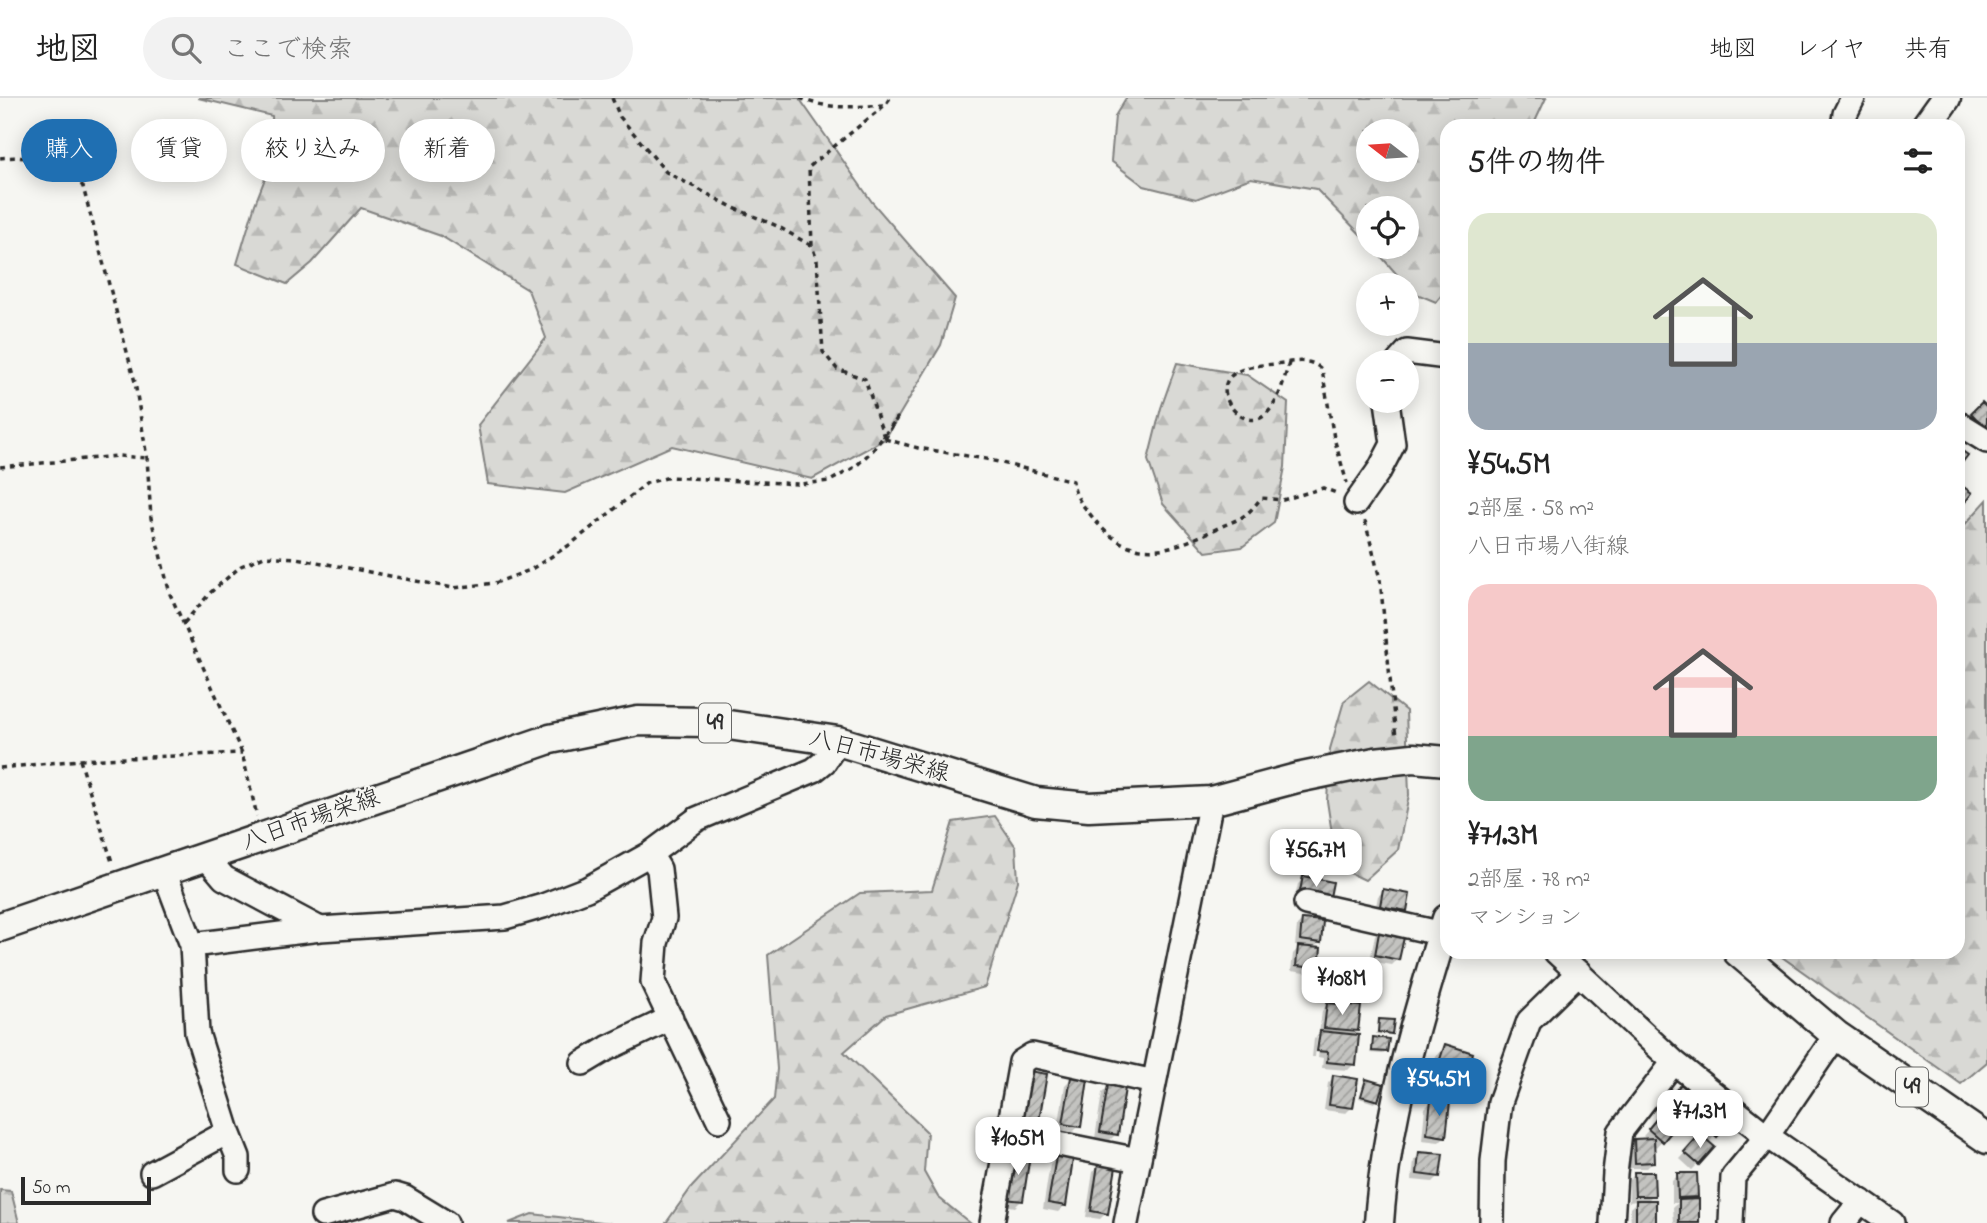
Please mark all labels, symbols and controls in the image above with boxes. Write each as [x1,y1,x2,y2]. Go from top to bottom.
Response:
search box [143,17,633,80]
text: 地図 [35,27,101,75]
icon: search [167,29,205,67]
text: ここで検索 [223,32,353,70]
text: 地図 [1709,33,1757,68]
text: レイヤ [1795,33,1866,68]
text: 共有 [1904,33,1952,68]
chip: 購入 [21,119,117,182]
chip: 賃貸 [131,119,227,182]
chip: 絞り込み [241,119,385,182]
chip: 新着 [399,119,495,182]
north arrow [1356,119,1419,182]
map controls [1356,119,1419,413]
text: 5件の物件 [1468,142,1605,186]
icon: filters [1899,142,1937,180]
button: locate [1356,196,1419,259]
icon: home [1640,259,1766,385]
button: + [1356,273,1419,336]
button: − [1356,350,1419,413]
text: ¥54.5M [1468,444,1551,488]
text: 2部屋 · 58 m² [1468,493,1594,526]
text: 八日市場八街線 [1468,531,1629,564]
icon: home [1640,630,1766,756]
road number: 49 [699,704,731,743]
street label: 八日市場栄線 [805,721,953,793]
street label: 八日市場栄線 [237,781,385,861]
text: ¥71.3M [1468,815,1538,859]
pin: ¥56.7M [1259,830,1373,889]
text: ¥56.7M [1286,835,1346,868]
text: 2部屋 · 78 m² [1468,864,1590,897]
text: マンション [1468,902,1582,935]
pin: ¥108M [1293,958,1391,1017]
text: ¥108M [1318,963,1366,996]
pin: ¥54.5M [1382,1058,1496,1118]
text: ¥54.5M [1407,1064,1471,1097]
road number: 49 [1896,1068,1928,1106]
pin: ¥71.3M [1643,1090,1757,1150]
text: ¥71.3M [1673,1096,1727,1129]
pin: ¥105M [969,1118,1067,1177]
text: ¥105M [991,1123,1045,1156]
scale bar [21,1174,150,1206]
text: 50 m [32,1175,71,1202]

